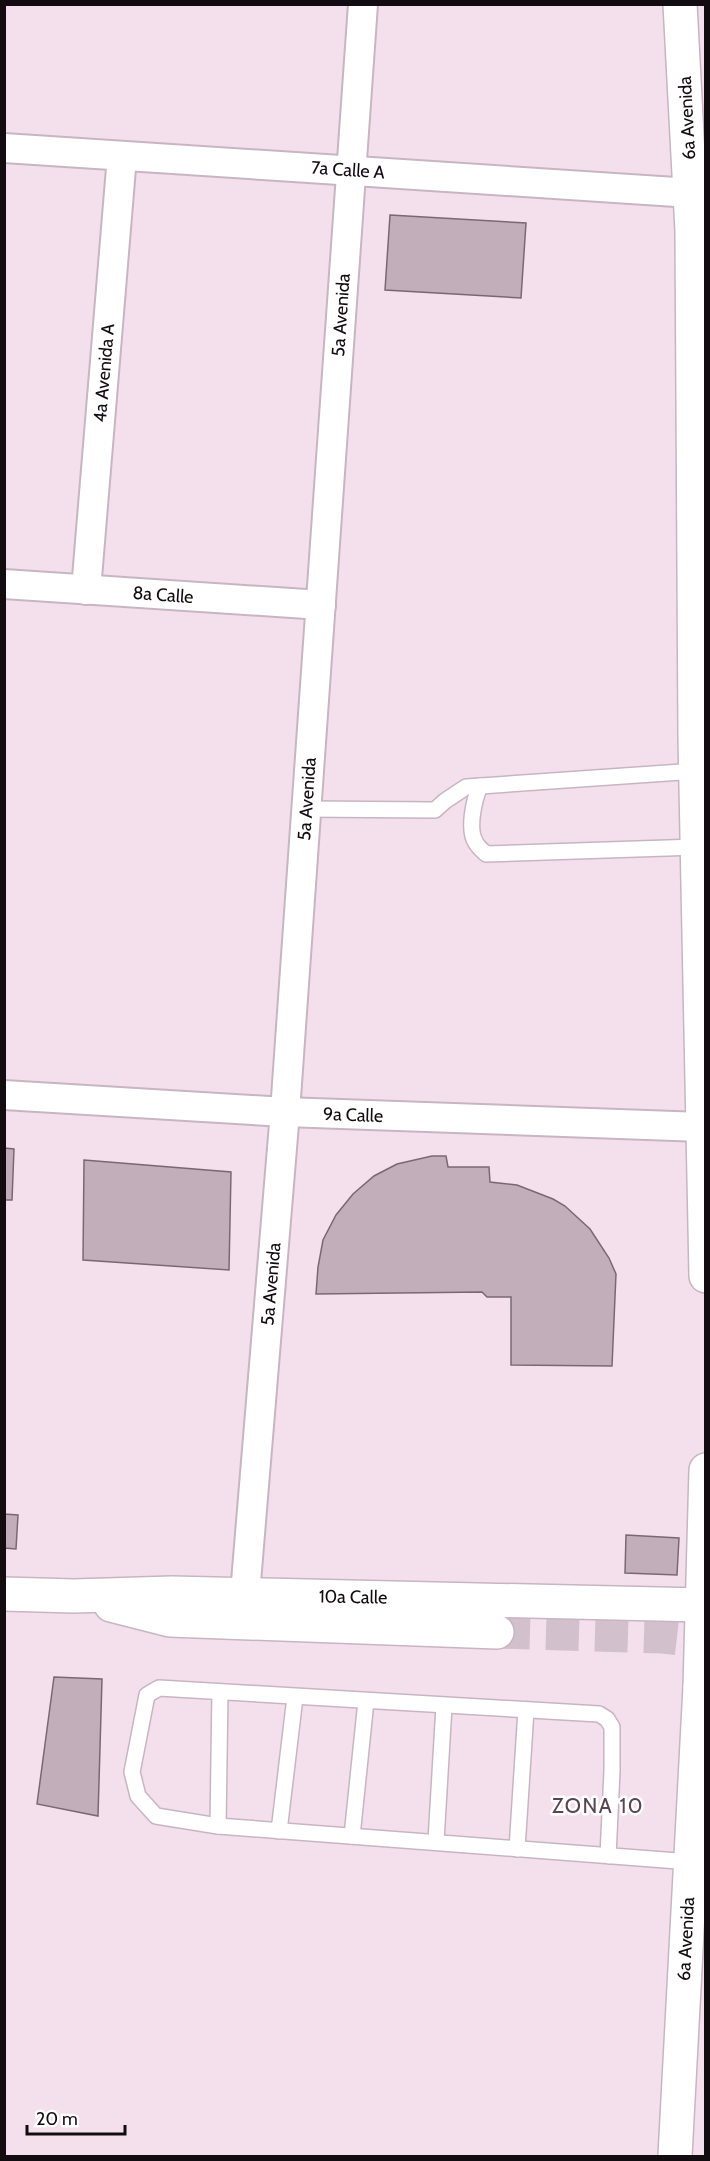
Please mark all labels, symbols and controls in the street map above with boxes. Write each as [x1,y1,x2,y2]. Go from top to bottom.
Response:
street label: 6a Avenida [674,75,700,160]
street label: 7a Calle A [311,156,385,184]
street label: 5a Avenida [327,272,355,357]
street label: 4a Avenida A [89,323,119,423]
street label: 8a Calle [132,582,194,608]
street label: 5a Avenida [293,756,321,841]
street label: 9a Calle [323,1103,383,1127]
street label: 5a Avenida [256,1241,286,1326]
street label: 10a Calle [319,1585,387,1609]
district label: ZONA 10 [552,1793,644,1818]
street label: 6a Avenida [673,1896,699,1981]
scale bar [27,2098,124,2136]
text: 20 m [36,2108,78,2130]

